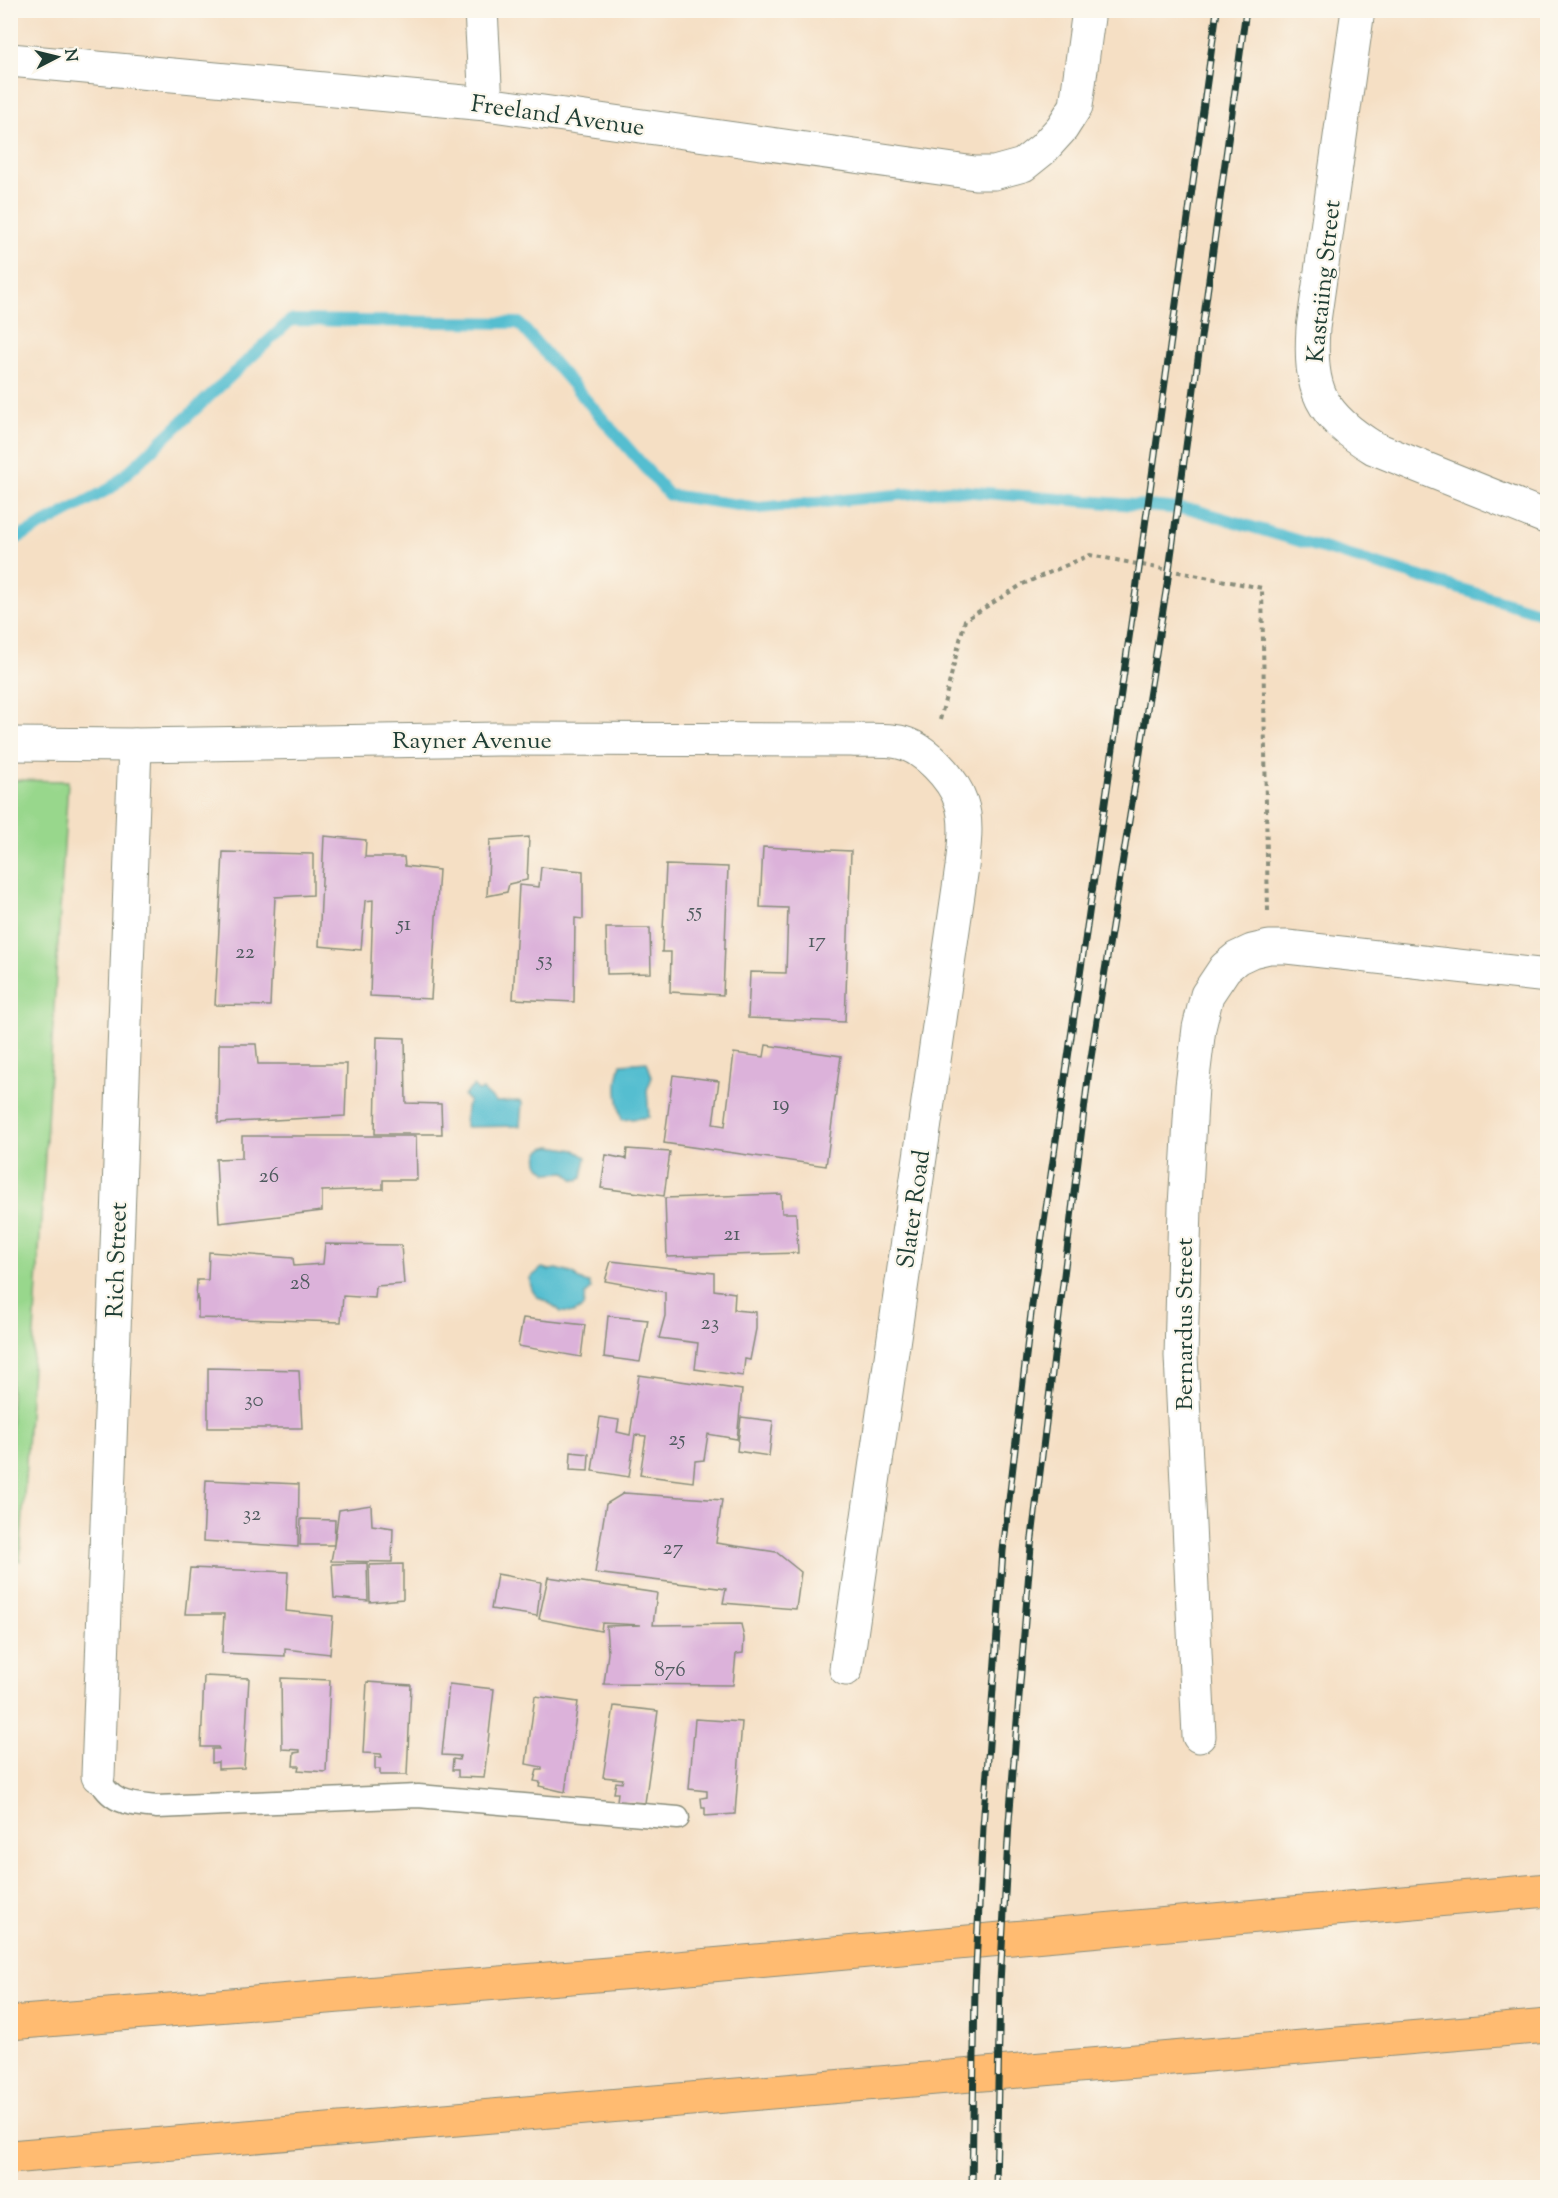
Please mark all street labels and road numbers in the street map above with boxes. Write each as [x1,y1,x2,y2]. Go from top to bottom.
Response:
street label: Freeland Avenue [469,88,647,146]
street label: Kastaiing Street [1300,198,1350,364]
street label: Rayner Avenue [392,725,552,759]
street label: Slater Road [890,1147,940,1271]
street label: Rich Street [99,1202,137,1319]
street label: Bernardus Street [1169,1238,1203,1410]

